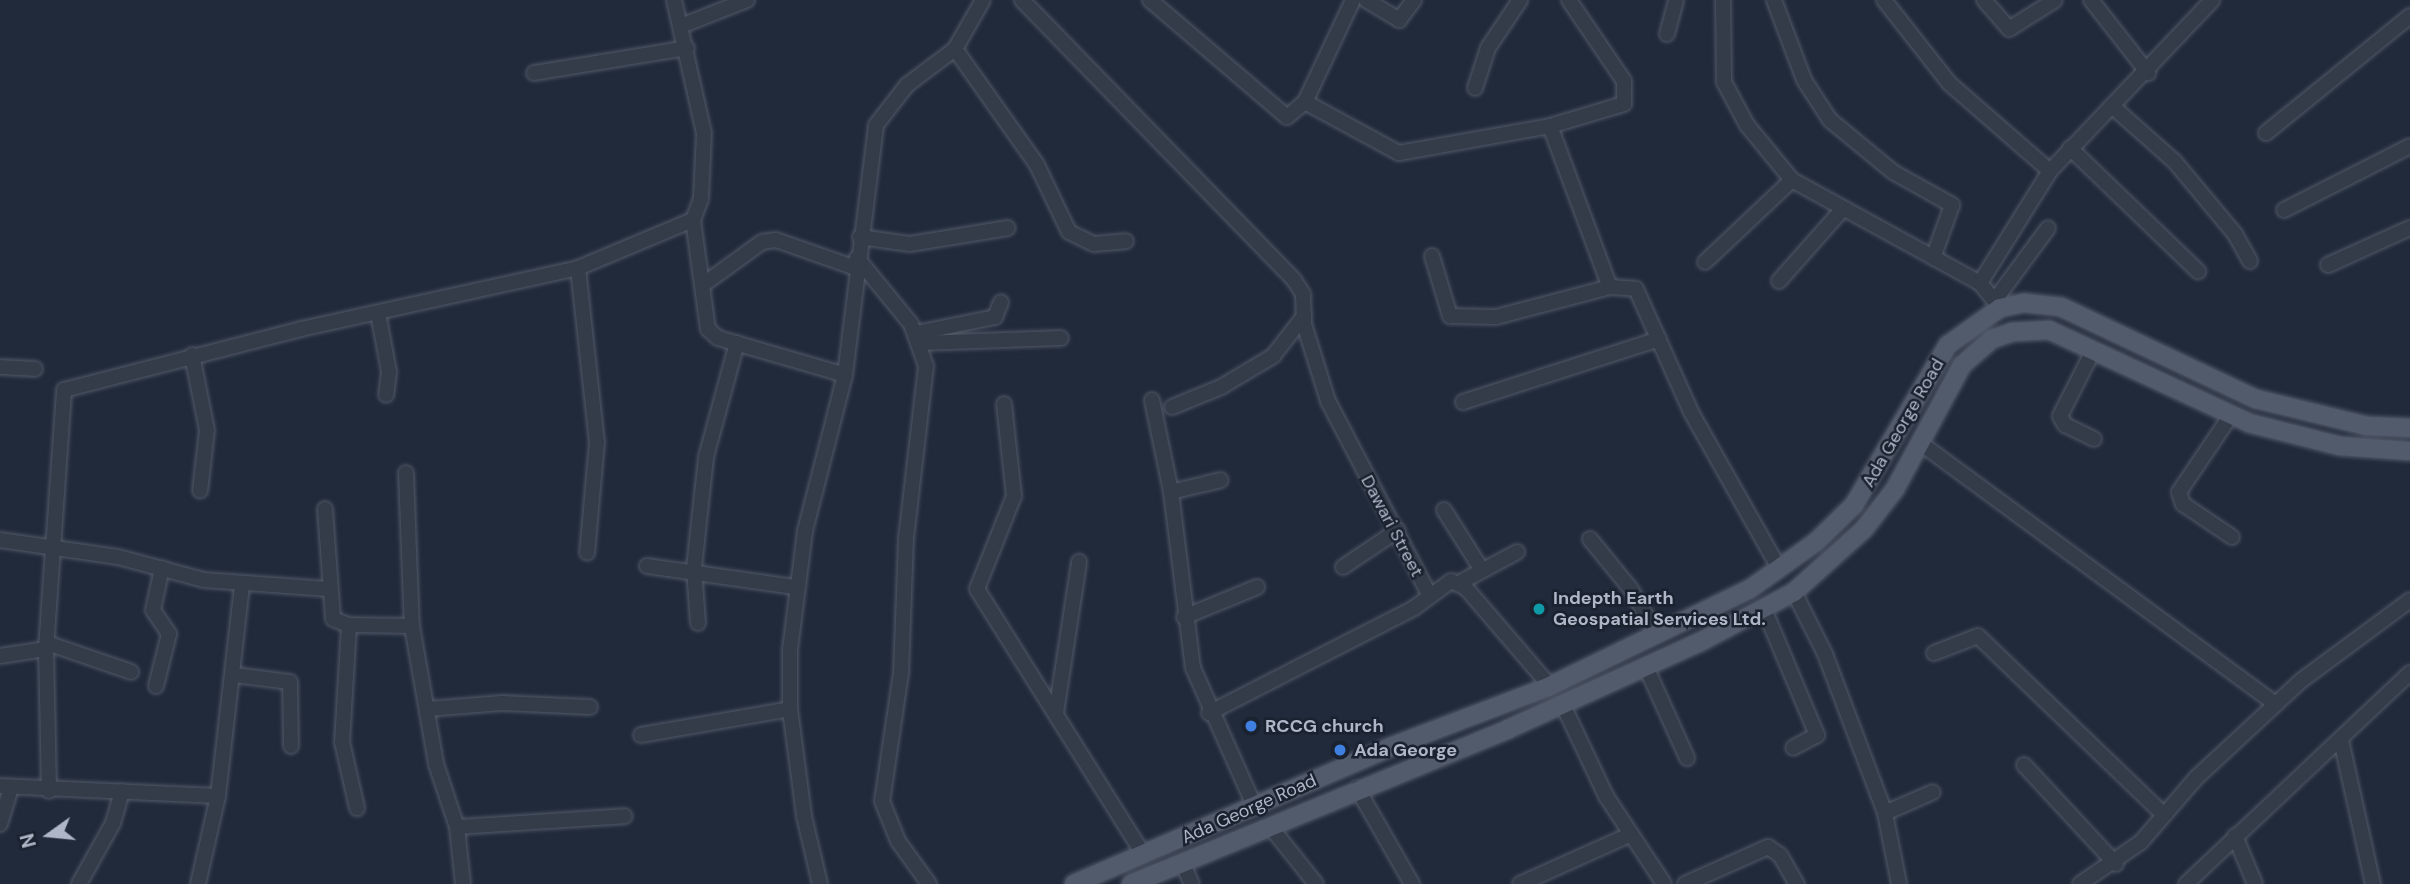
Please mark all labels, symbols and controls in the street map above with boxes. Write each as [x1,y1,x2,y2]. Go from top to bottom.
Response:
street label: Ada George Road [1857,355,1949,491]
street label: Dawari Street [1356,471,1428,581]
place label: Indepth Earth Geospatial Services Ltd. [1553,588,1766,630]
marker: Indepth Earth Geospatial Services Ltd. [1531,601,1547,617]
place label: RCCG church [1265,715,1384,737]
marker: RCCG church [1243,718,1259,734]
place label: Ada George [1354,739,1457,761]
marker: Ada George [1332,742,1348,758]
street label: Ada George Road [1178,770,1320,848]
north arrow [14,800,84,870]
text: N [14,831,42,851]

